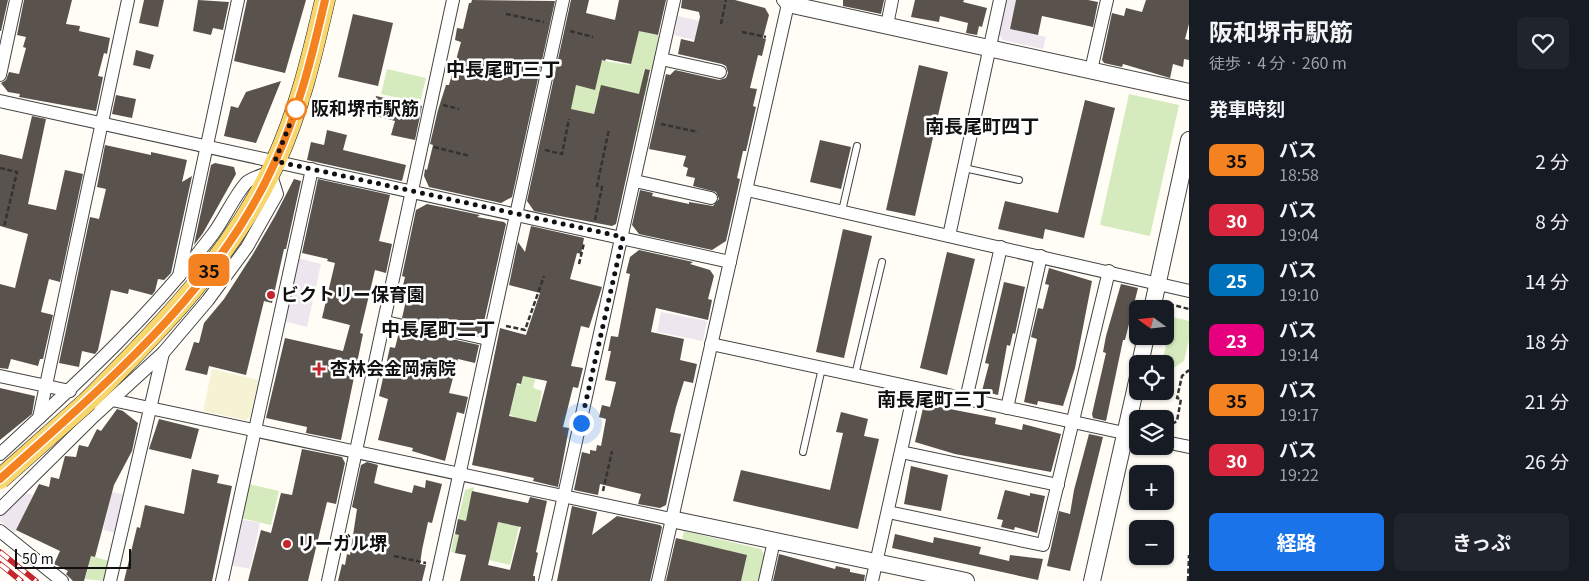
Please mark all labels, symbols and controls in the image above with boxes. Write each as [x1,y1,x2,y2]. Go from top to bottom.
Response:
text: 阪和堺市駅筋 [1209,13,1353,48]
button: heart [1517,17,1569,69]
text: 徒歩 · 4 分 · 260 m [1209,50,1347,74]
district label: 中長尾町三丁 [446,54,560,81]
place label: 阪和堺市駅筋 [311,94,419,120]
text: 発車時刻 [1209,94,1285,121]
marker: 阪和堺市駅筋 [285,98,307,120]
district label: 南長尾町四丁 [925,111,1039,138]
text: バス [1279,135,1317,162]
text: 35 [1226,147,1247,173]
text: 2 分 [1535,147,1569,174]
text: 18:58 [1279,162,1319,186]
text: バス [1279,195,1317,222]
text: 30 [1226,207,1247,233]
text: 8 分 [1535,207,1569,234]
text: 19:04 [1279,222,1319,246]
line badge: 35 [186,254,232,286]
text: バス [1279,255,1317,282]
text: 35 [198,257,220,283]
text: 25 [1226,267,1247,293]
text: 14 分 [1525,267,1569,294]
place label: ビクトリー保育園 [281,280,425,306]
text: 19:10 [1279,282,1319,306]
marker: ビクトリー保育園 [265,289,277,301]
north arrow [1129,300,1174,345]
map controls [1129,300,1174,565]
district label: 中長尾町二丁 [381,314,495,341]
text: バス [1279,315,1317,342]
text: 23 [1226,327,1247,353]
text: 18 分 [1525,327,1569,354]
text: 19:14 [1279,342,1319,366]
place label: 杏林会金岡病院 [330,354,456,380]
button: locate [1129,355,1174,400]
marker: 杏林会金岡病院 [312,362,326,376]
text: バス [1279,375,1317,402]
district label: 南長尾町三丁 [877,384,991,411]
text: 35 [1226,387,1247,413]
text: 21 分 [1525,387,1569,414]
text: 19:17 [1279,402,1319,426]
button: layers [1129,410,1174,455]
your location [569,411,594,436]
text: バス [1279,435,1317,462]
text: 30 [1226,447,1247,473]
text: 26 分 [1525,447,1569,474]
text: 19:22 [1279,462,1319,486]
button: + [1129,465,1174,510]
button: 経路 [1209,513,1384,571]
button: きっぷ [1394,513,1569,571]
button: − [1129,520,1174,565]
place label: リーガル堺 [297,529,388,555]
marker: リーガル堺 [281,538,293,550]
scale bar [15,546,131,569]
text: 50 m [22,548,54,568]

